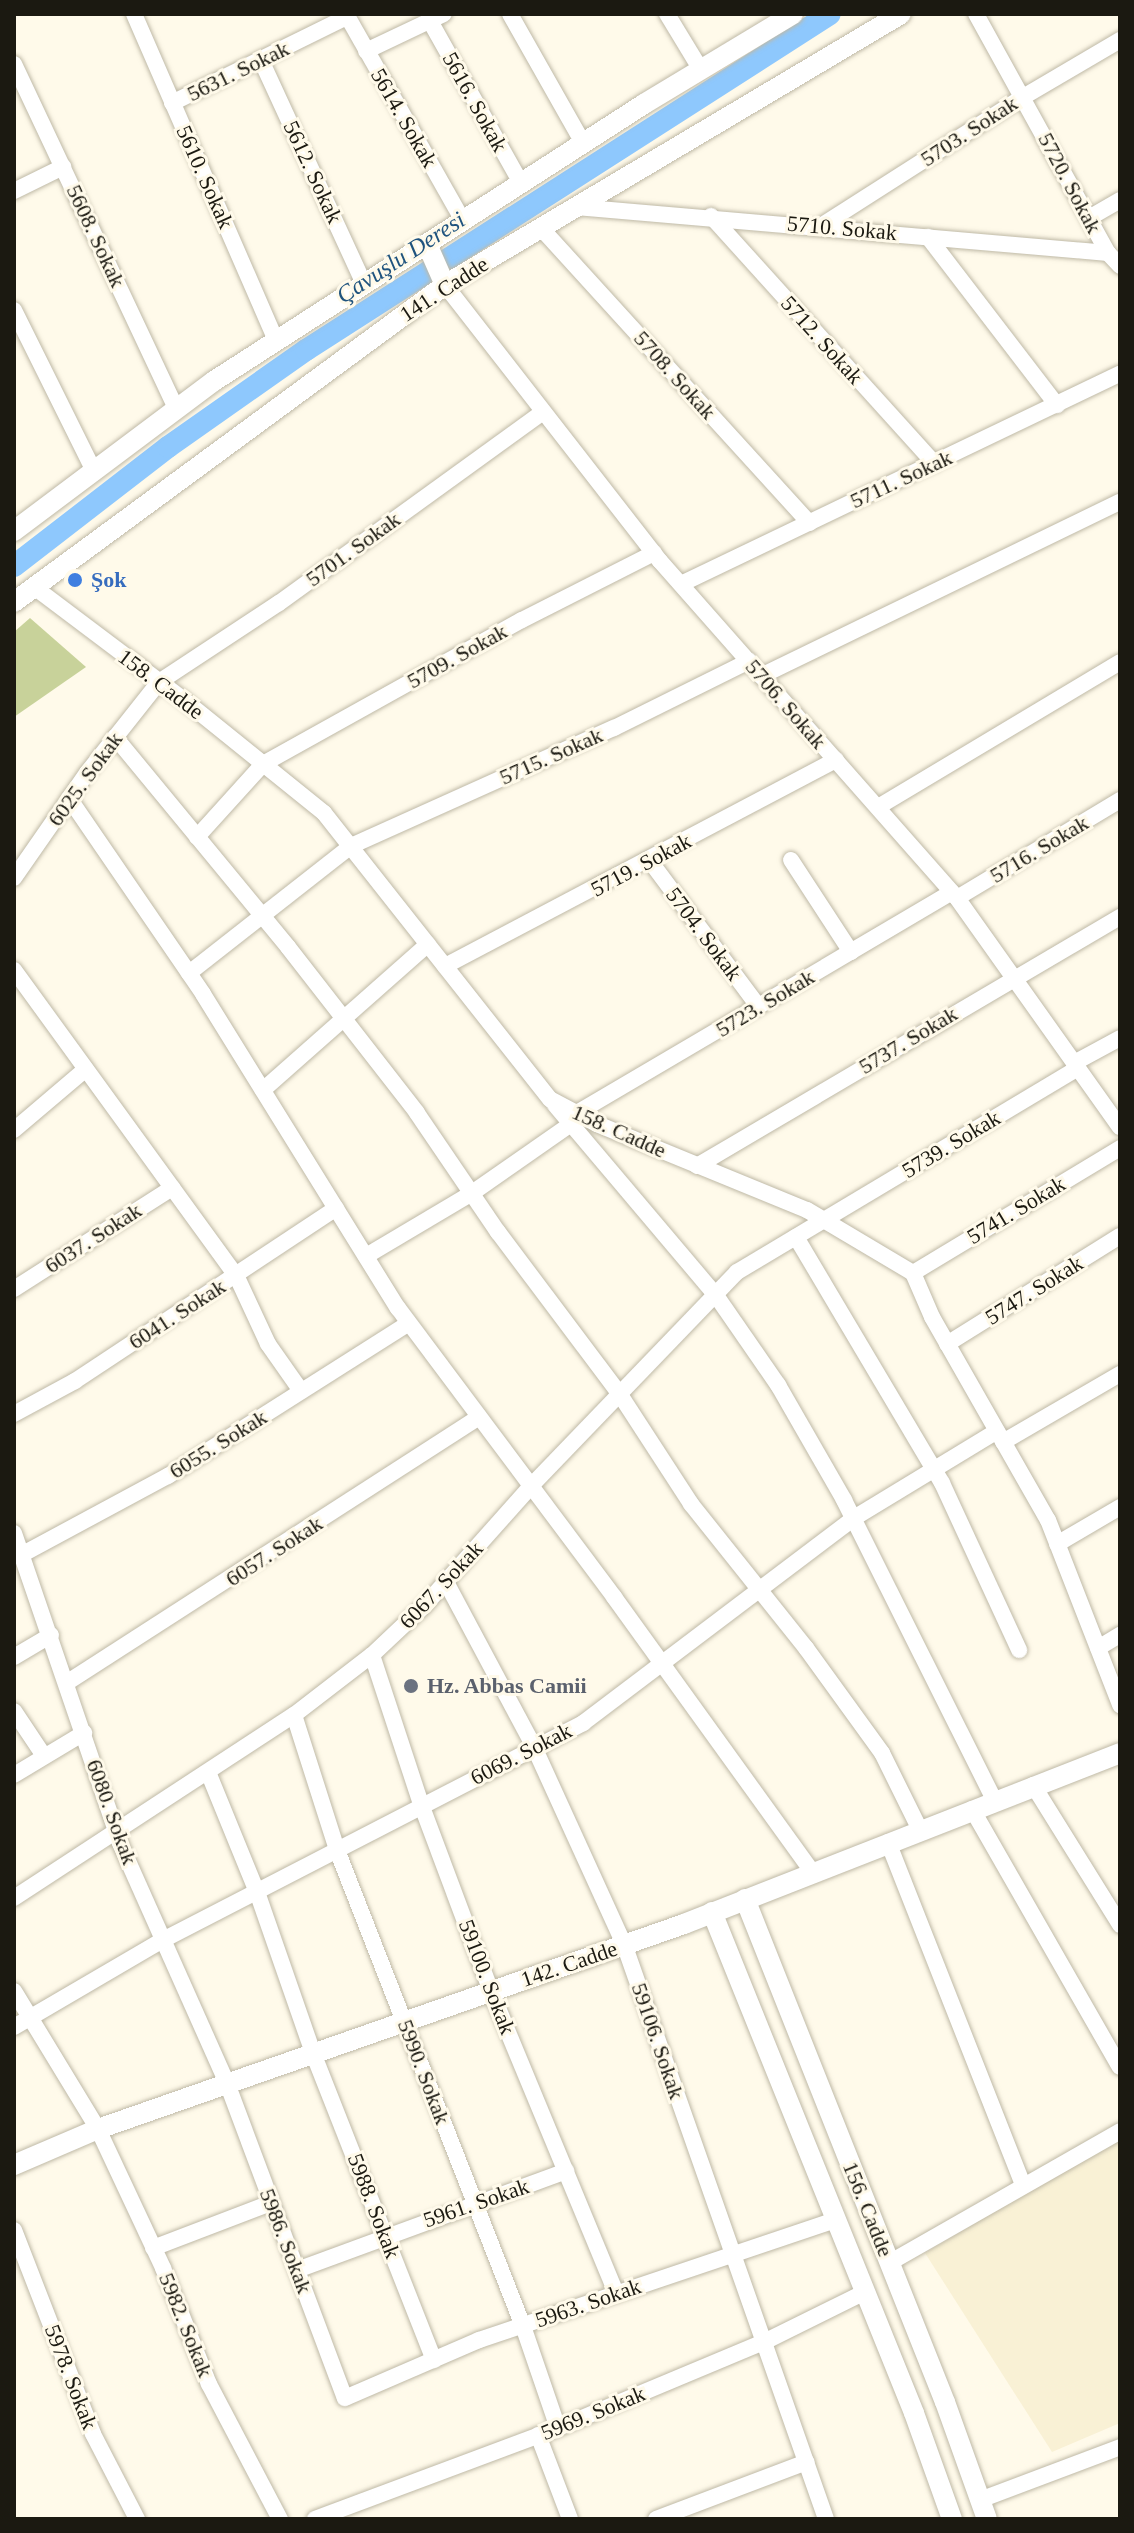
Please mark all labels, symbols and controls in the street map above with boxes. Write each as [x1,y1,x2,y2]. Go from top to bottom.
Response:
street label: 5631. Sokak [183,35,293,107]
street label: 5616. Sokak [437,47,513,157]
street label: 5614. Sokak [365,64,443,172]
street label: 5703. Sokak [916,90,1022,172]
street label: 5612. Sokak [278,117,348,227]
street label: 5610. Sokak [171,121,239,233]
street label: 5720. Sokak [1033,128,1107,238]
street label: 5608. Sokak [61,181,131,291]
water label: Çavuşlu Deresi [331,206,471,310]
street label: 5710. Sokak [786,210,898,246]
street label: 141. Cadde [395,251,493,327]
street label: 5712. Sokak [775,290,869,390]
street label: 5708. Sokak [628,325,722,425]
street label: 5711. Sokak [846,444,956,514]
street label: 5701. Sokak [301,506,405,592]
place label: Şok [91,567,126,593]
marker: Şok [66,571,84,589]
street label: 5709. Sokak [402,618,512,694]
street label: 158. Cadde [113,643,209,725]
street label: 5706. Sokak [740,654,832,754]
street label: 5715. Sokak [495,722,607,790]
street label: 6025. Sokak [42,727,128,831]
street label: 5716. Sokak [985,809,1093,889]
street label: 5719. Sokak [586,828,696,902]
street label: 5704. Sokak [660,882,748,986]
street label: 5723. Sokak [711,963,819,1043]
street label: 5737. Sokak [854,1000,962,1080]
street label: 158. Cadde [568,1099,670,1163]
street label: 5739. Sokak [897,1104,1005,1184]
street label: 5741. Sokak [962,1170,1070,1250]
street label: 6037. Sokak [40,1197,146,1279]
street label: 5747. Sokak [980,1250,1088,1330]
street label: 6041. Sokak [124,1273,230,1355]
street label: 6055. Sokak [164,1404,272,1484]
street label: 6057. Sokak [221,1510,327,1592]
street label: 6067. Sokak [394,1536,488,1634]
place label: Hz. Abbas Camii [427,1673,588,1699]
marker: Hz. Abbas Camii [402,1677,420,1695]
street label: 6069. Sokak [466,1717,576,1791]
street label: 6080. Sokak [81,1756,143,1868]
street label: 59100. Sokak [453,1916,521,2038]
street label: 142. Cadde [517,1935,621,1993]
street label: 59106. Sokak [626,1979,690,2103]
street label: 5990. Sokak [392,2016,456,2128]
street label: 5988. Sokak [342,2150,406,2262]
street label: 156. Cadde [837,2158,899,2260]
street label: 5961. Sokak [420,2173,532,2233]
street label: 5986. Sokak [254,2185,318,2297]
street label: 5982. Sokak [153,2269,219,2381]
street label: 5963. Sokak [532,2273,644,2333]
street label: 5978. Sokak [39,2321,103,2433]
street label: 5969. Sokak [537,2380,649,2446]

